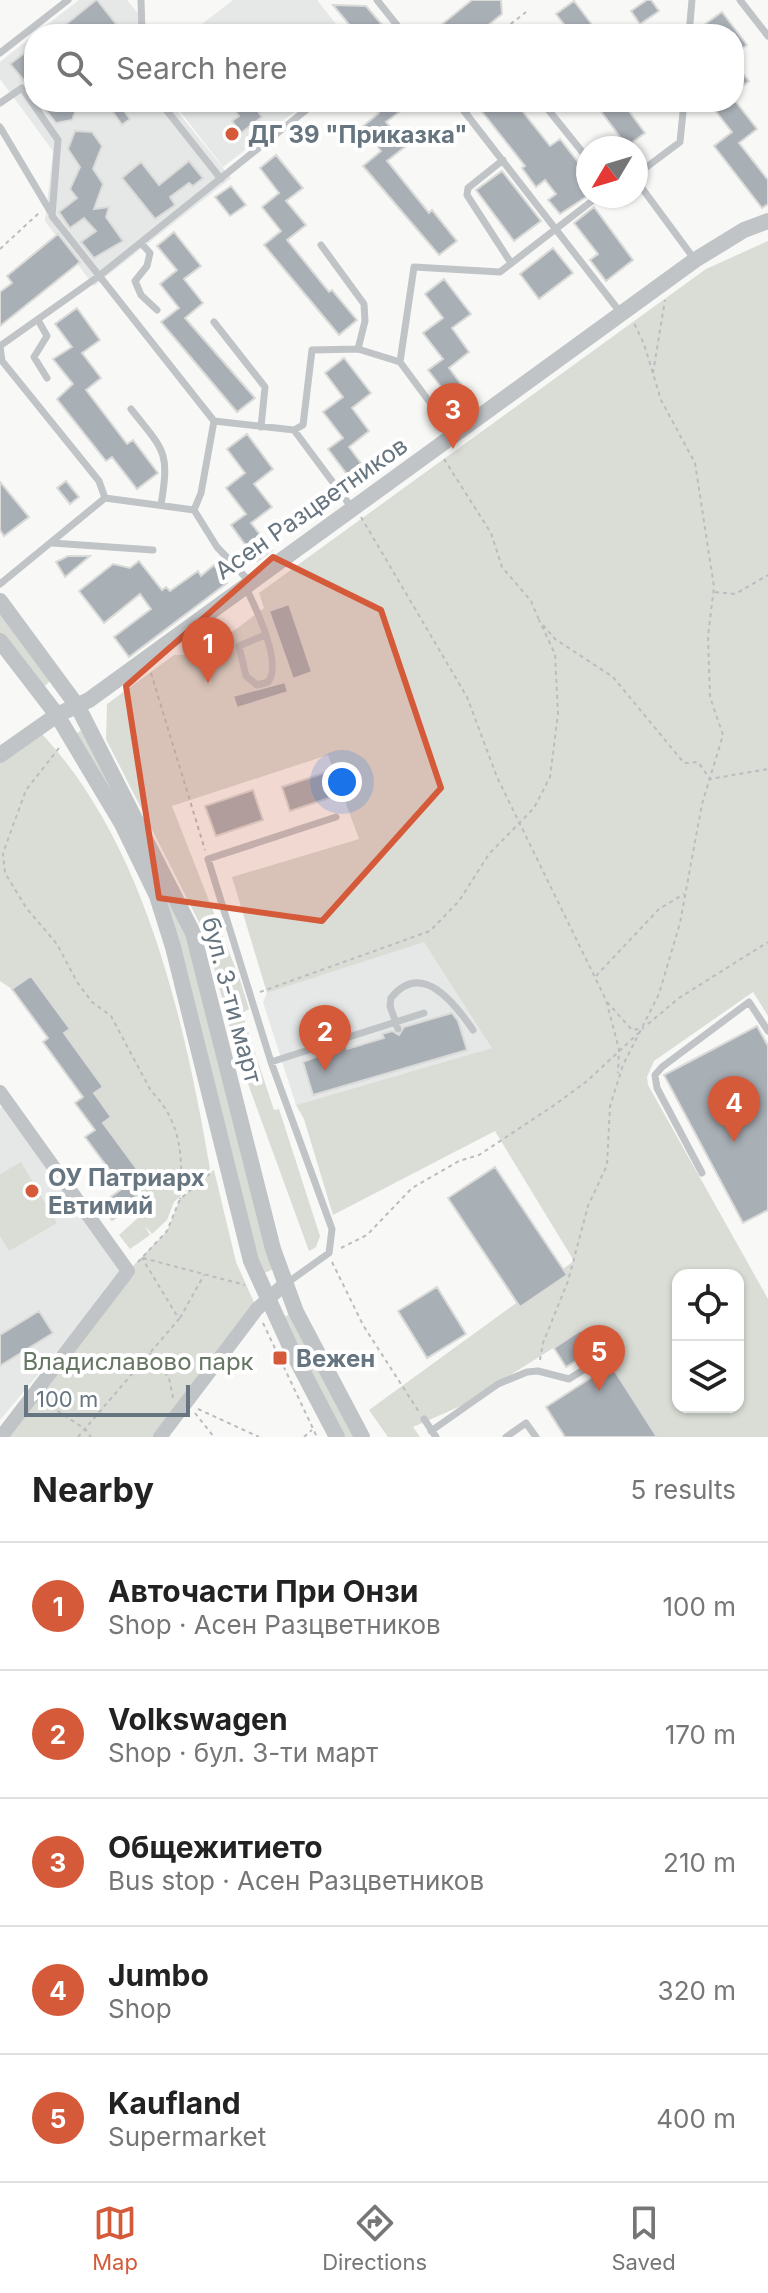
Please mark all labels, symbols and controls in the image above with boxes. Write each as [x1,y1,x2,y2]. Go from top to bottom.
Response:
search box [24,24,744,112]
icon: search [52,46,96,90]
text: Search here [116,50,288,86]
place label: ДГ 39 "Приказка" [248,120,468,149]
marker: ДГ 39 "Приказка" [223,125,241,143]
north arrow [576,136,648,208]
pin: 3 [427,383,479,449]
street label: Асен Разцветников [209,431,413,585]
pin: 1 [182,617,234,683]
your location [322,762,362,802]
street label: бул. 3-ти март [196,914,268,1086]
pin: 2 [299,1005,351,1071]
pin: 4 [708,1076,760,1142]
place label: ОУ Патриарх Евтимий [48,1163,205,1220]
marker: ОУ Патриарх Евтимий [23,1182,41,1200]
map controls [672,1269,744,1413]
button: locate [672,1269,744,1341]
pin: 5 [573,1325,625,1391]
button: layers [672,1341,744,1413]
place label: Вежен [296,1344,375,1373]
park label: Владиславово парк [22,1347,254,1376]
marker: Вежен [271,1349,289,1367]
scale bar [24,1381,190,1417]
text: 100 m [36,1386,98,1412]
text: Nearby [32,1469,154,1510]
text: 5 results [631,1474,736,1505]
text: Авточасти При Онзи [108,1573,419,1609]
text: 1 [52,1591,64,1622]
text: 100 m [663,1591,736,1622]
text: Shop · Асен Разцветников [108,1609,441,1640]
text: Volkswagen [108,1701,288,1737]
text: 2 [50,1719,66,1750]
text: 170 m [665,1719,736,1750]
text: Shop · бул. 3-ти март [108,1737,378,1768]
text: Общежитието [108,1829,323,1865]
text: 3 [50,1847,66,1878]
text: 210 m [663,1847,736,1878]
text: Bus stop · Асен Разцветников [108,1865,484,1896]
text: Jumbo [108,1957,209,1993]
text: 4 [49,1975,67,2006]
text: 320 m [658,1975,736,2006]
text: Shop [108,1993,172,2024]
text: Kaufland [108,2085,241,2121]
text: 5 [50,2103,66,2134]
text: 400 m [656,2103,736,2134]
text: Supermarket [108,2121,266,2152]
tab: Map [92,2201,138,2275]
tab: Directions [322,2201,427,2275]
tab: Saved [611,2201,676,2275]

